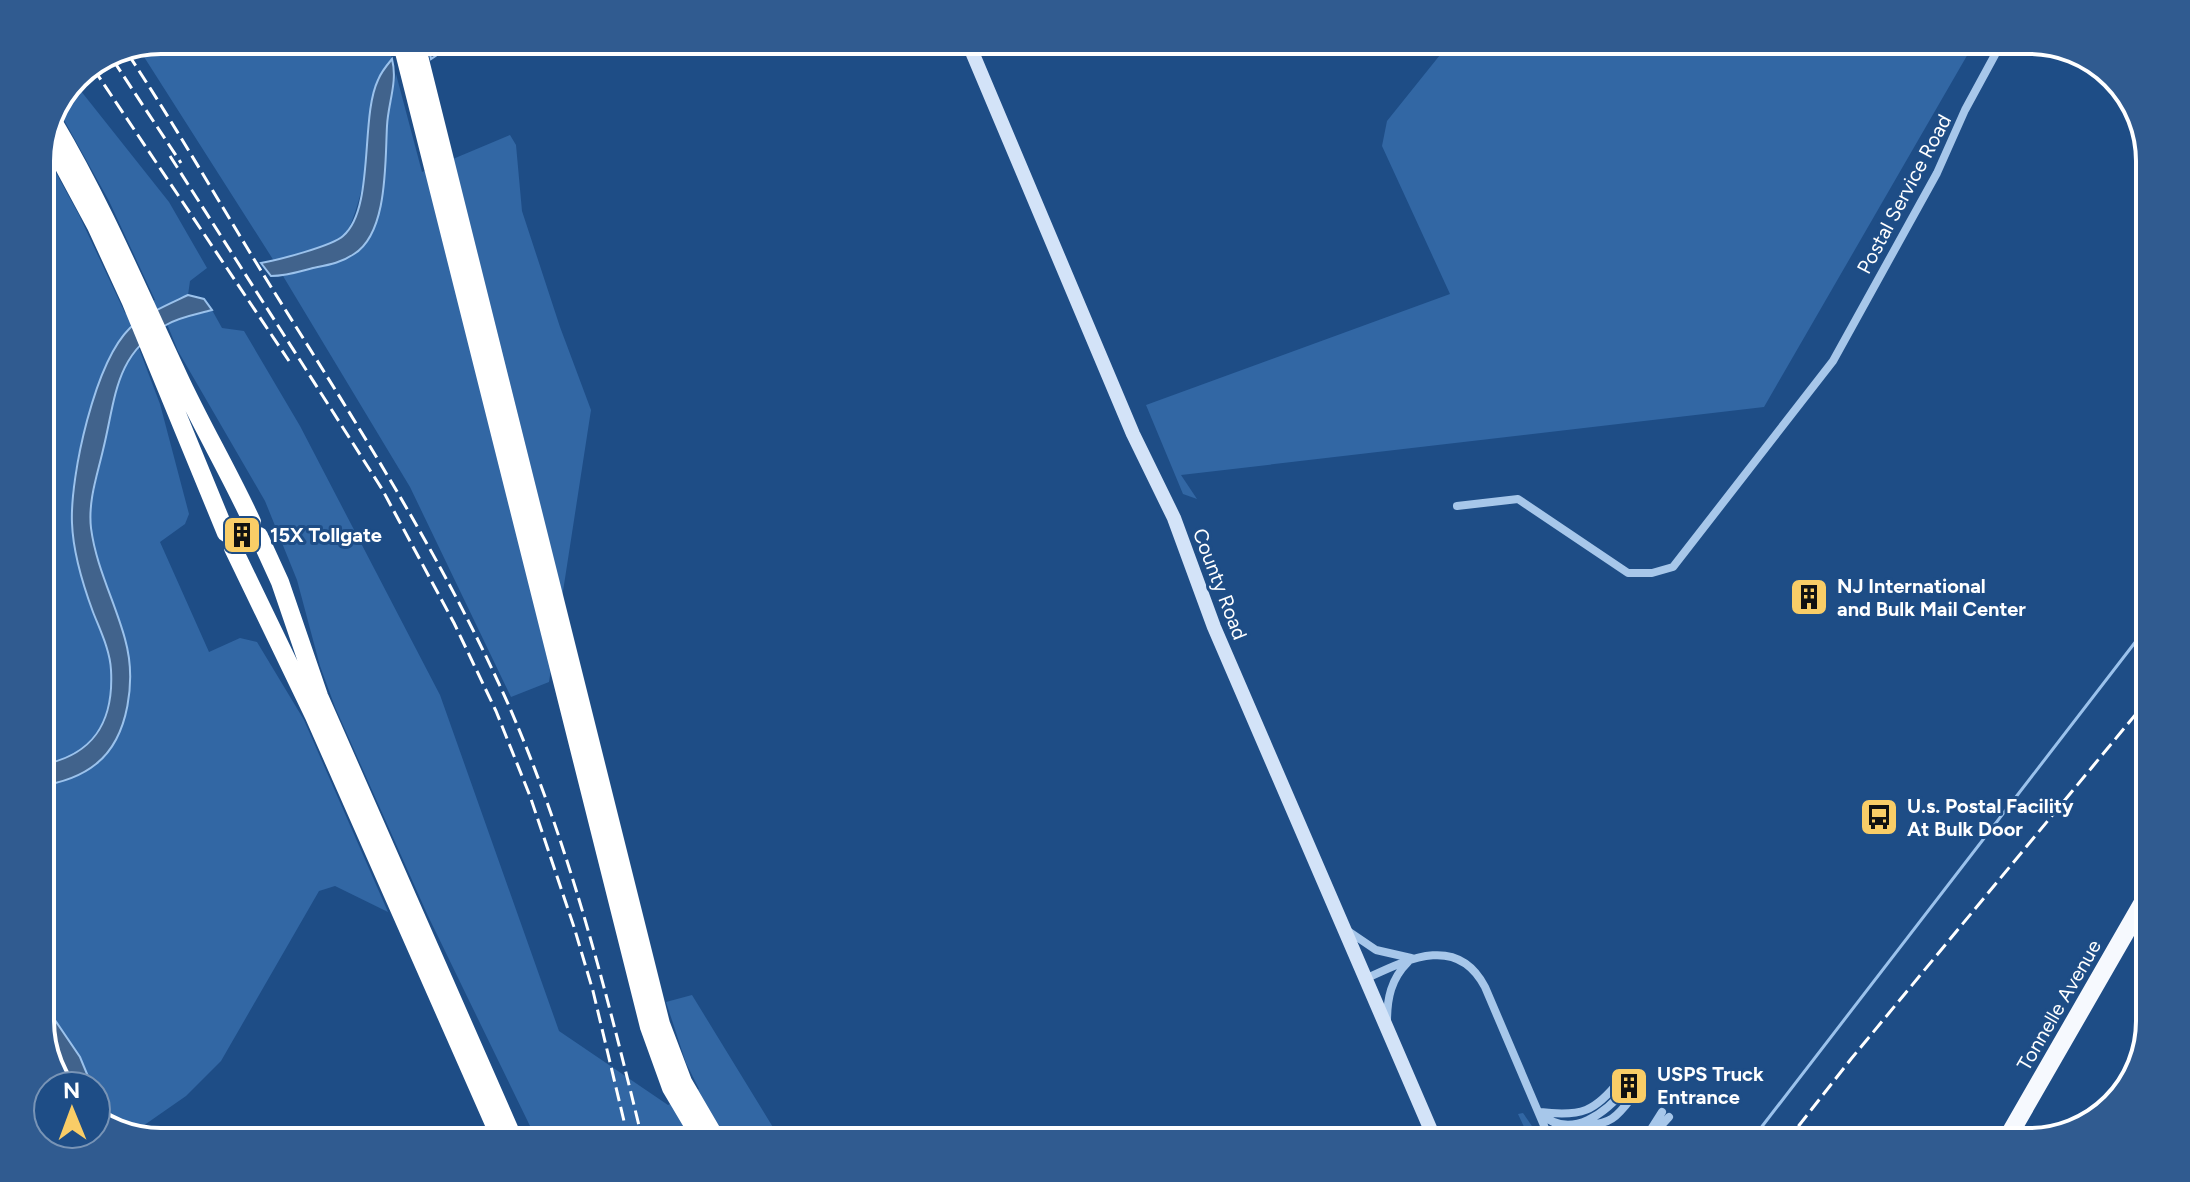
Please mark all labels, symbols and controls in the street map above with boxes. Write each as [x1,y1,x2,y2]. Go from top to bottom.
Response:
street label: Postal Service Road [1852,110,1956,278]
building icon: 15X Tollgate [221,514,263,556]
place label: 15X Tollgate [270,523,382,547]
street label: County Road [1188,525,1252,643]
place label: NJ International and Bulk Mail Center [1837,574,2026,621]
building icon: NJ International and Bulk Mail Center [1788,576,1830,618]
place label: U.s. Postal Facility At Bulk Door [1907,794,2074,841]
bus stop icon: U.s. Postal Facility At Bulk Door [1858,796,1900,838]
street label: Tonnelle Avenue [2012,935,2106,1075]
place label: USPS Truck Entrance [1657,1062,1764,1109]
building icon: USPS Truck Entrance [1608,1065,1650,1107]
north arrow [32,1070,112,1150]
text: N [63,1077,80,1104]

